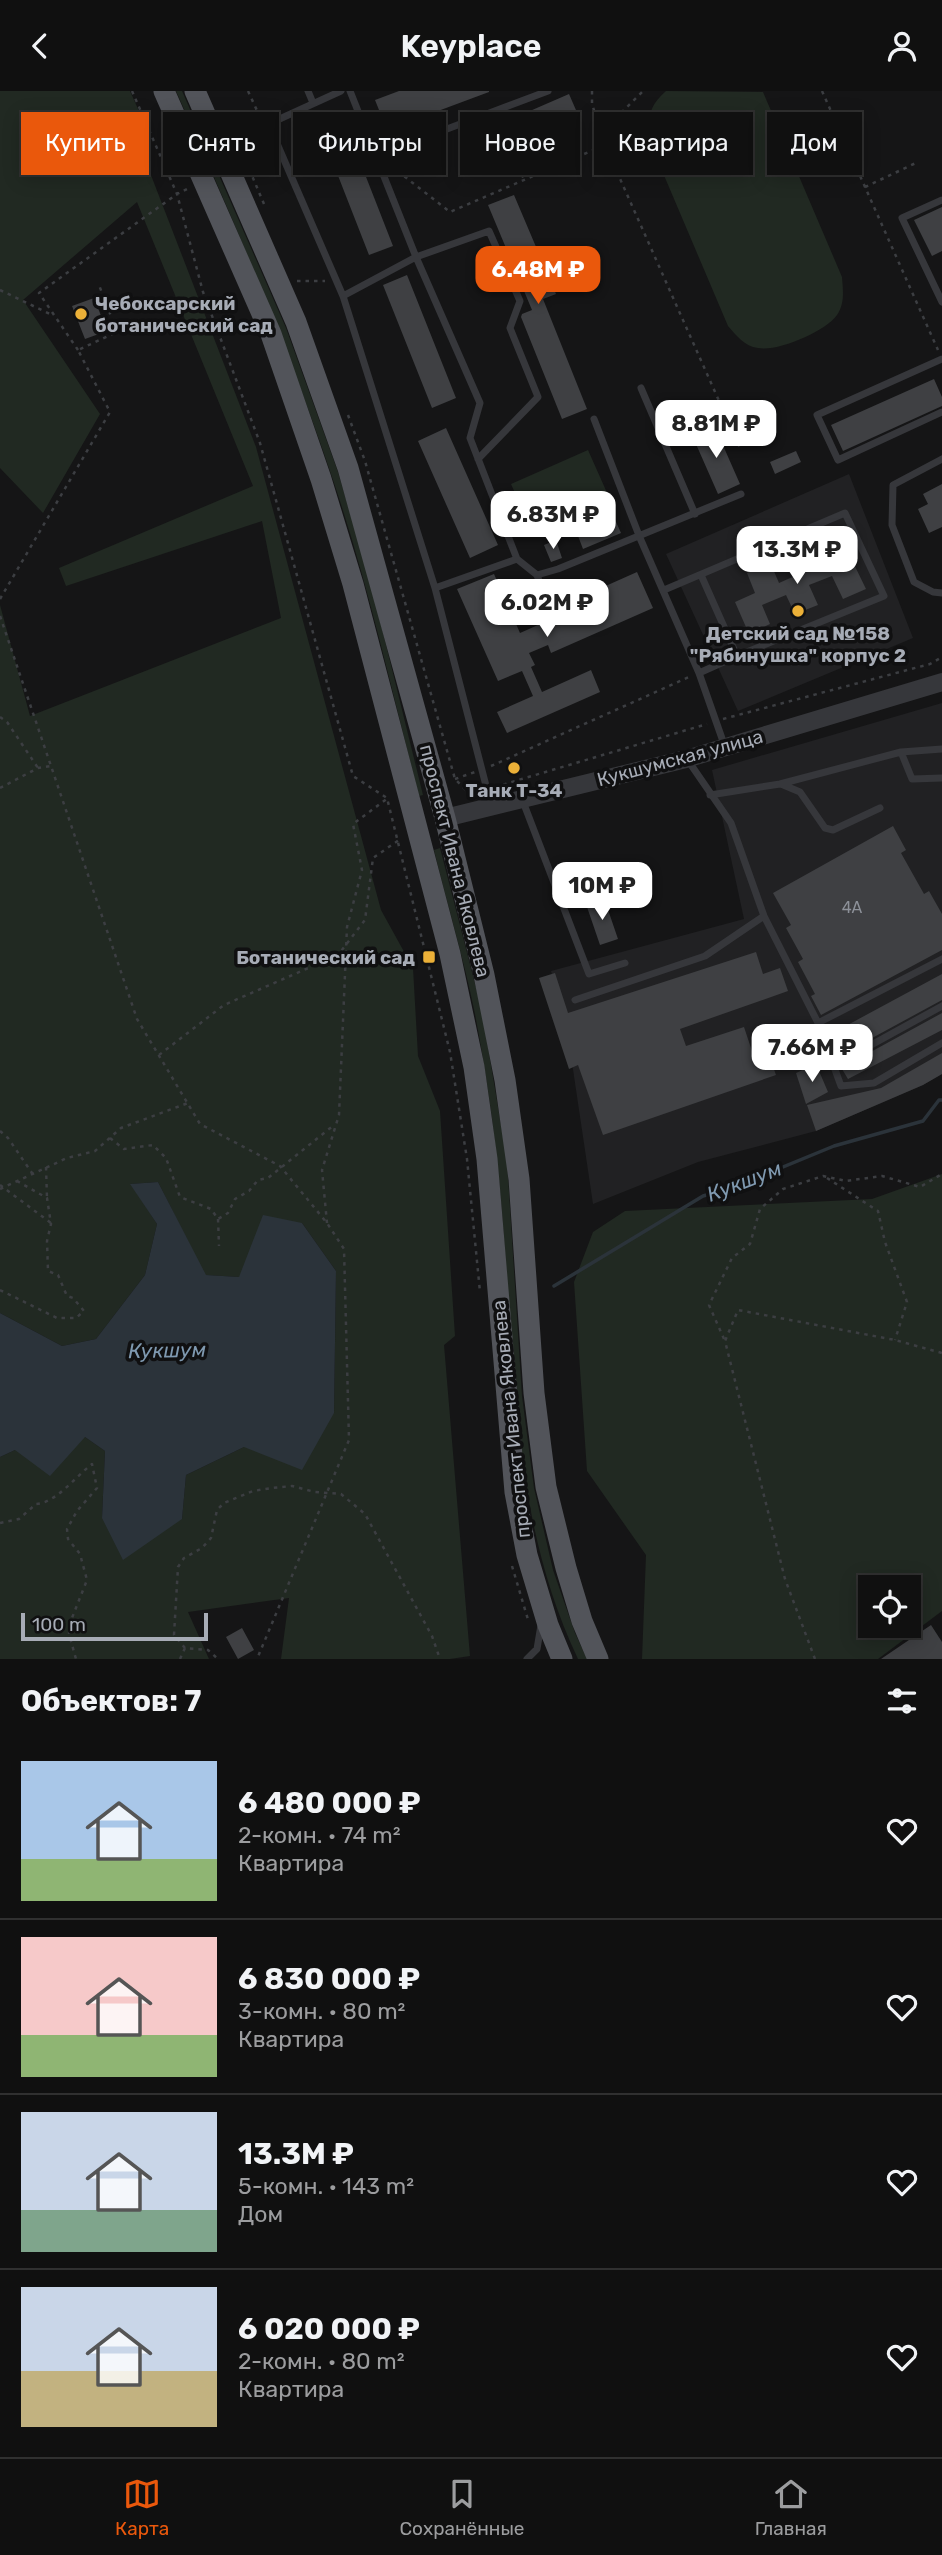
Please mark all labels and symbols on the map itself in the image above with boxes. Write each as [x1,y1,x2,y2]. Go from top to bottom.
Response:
pin: 6.48M ₽ [473,247,603,306]
place label: Чебоксарский ботанический сад [95,292,273,337]
marker: Чебоксарский ботанический сад [73,306,89,322]
pin: 8.81M ₽ [651,401,781,460]
pin: 6.83M ₽ [488,491,618,551]
pin: 13.3M ₽ [732,526,862,586]
pin: 6.02M ₽ [482,580,612,639]
marker: Детский сад №158 "Рябинушка" корпус 2 [790,603,806,619]
place label: Детский сад №158 "Рябинушка" корпус 2 [690,622,906,667]
street label: Кукшумская улица [594,725,766,791]
street label: проспект Ивана Яковлева [415,742,495,980]
marker: Танк Т-34 [506,760,522,776]
place label: Танк Т-34 [465,779,563,802]
pin: 10M ₽ [553,863,651,922]
house number: 4А [842,898,863,917]
place label: Ботанический сад [236,946,416,969]
marker: Ботанический сад [421,949,437,965]
pin: 7.66M ₽ [747,1025,877,1084]
water label: Кукшум [703,1155,785,1207]
street label: проспект Ивана Яковлева [487,1299,535,1539]
water label: Кукшум [128,1337,206,1363]
scale bar [21,1610,208,1642]

